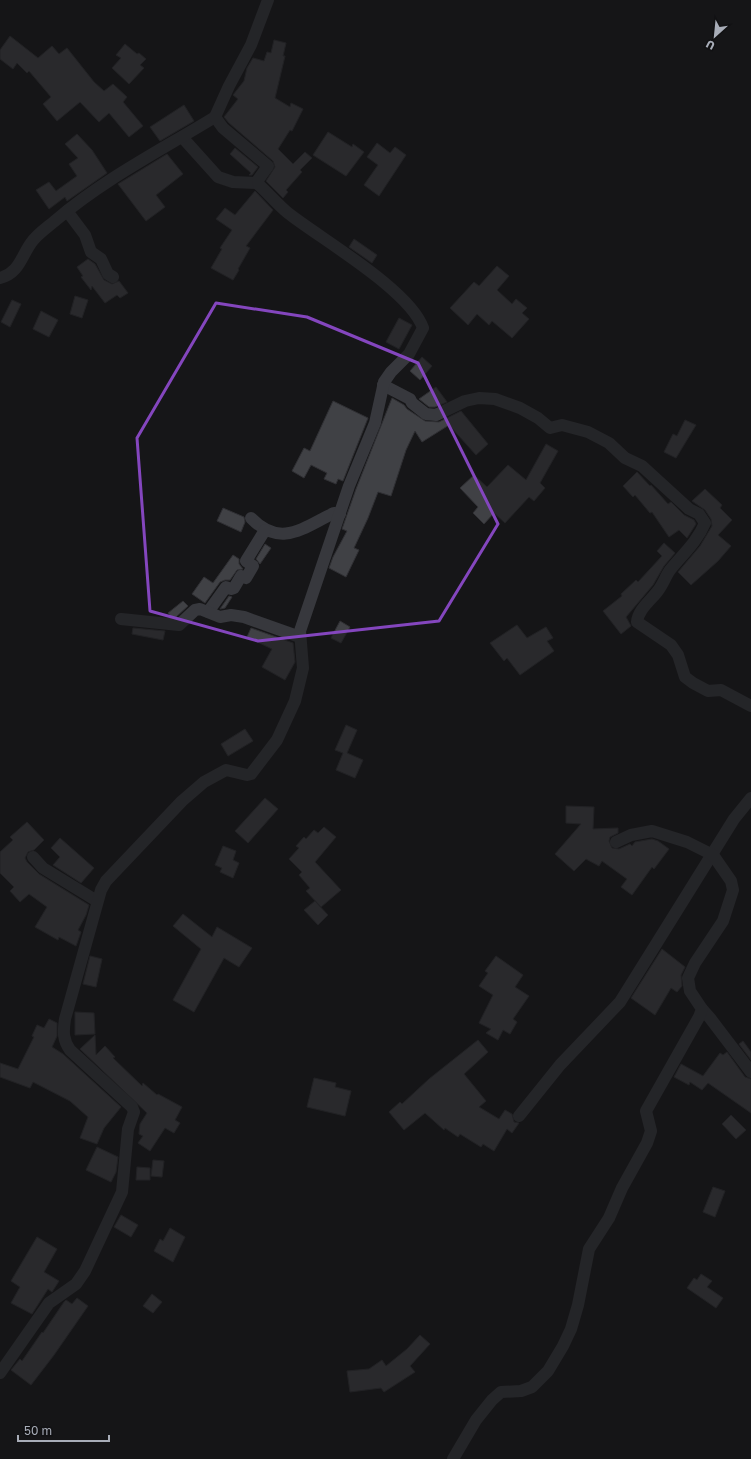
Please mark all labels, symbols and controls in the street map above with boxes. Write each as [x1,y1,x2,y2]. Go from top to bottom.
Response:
north arrow [695,16,735,56]
text: U [704,38,717,53]
scale bar [18,1417,109,1443]
text: 50 m [24,1423,52,1438]

